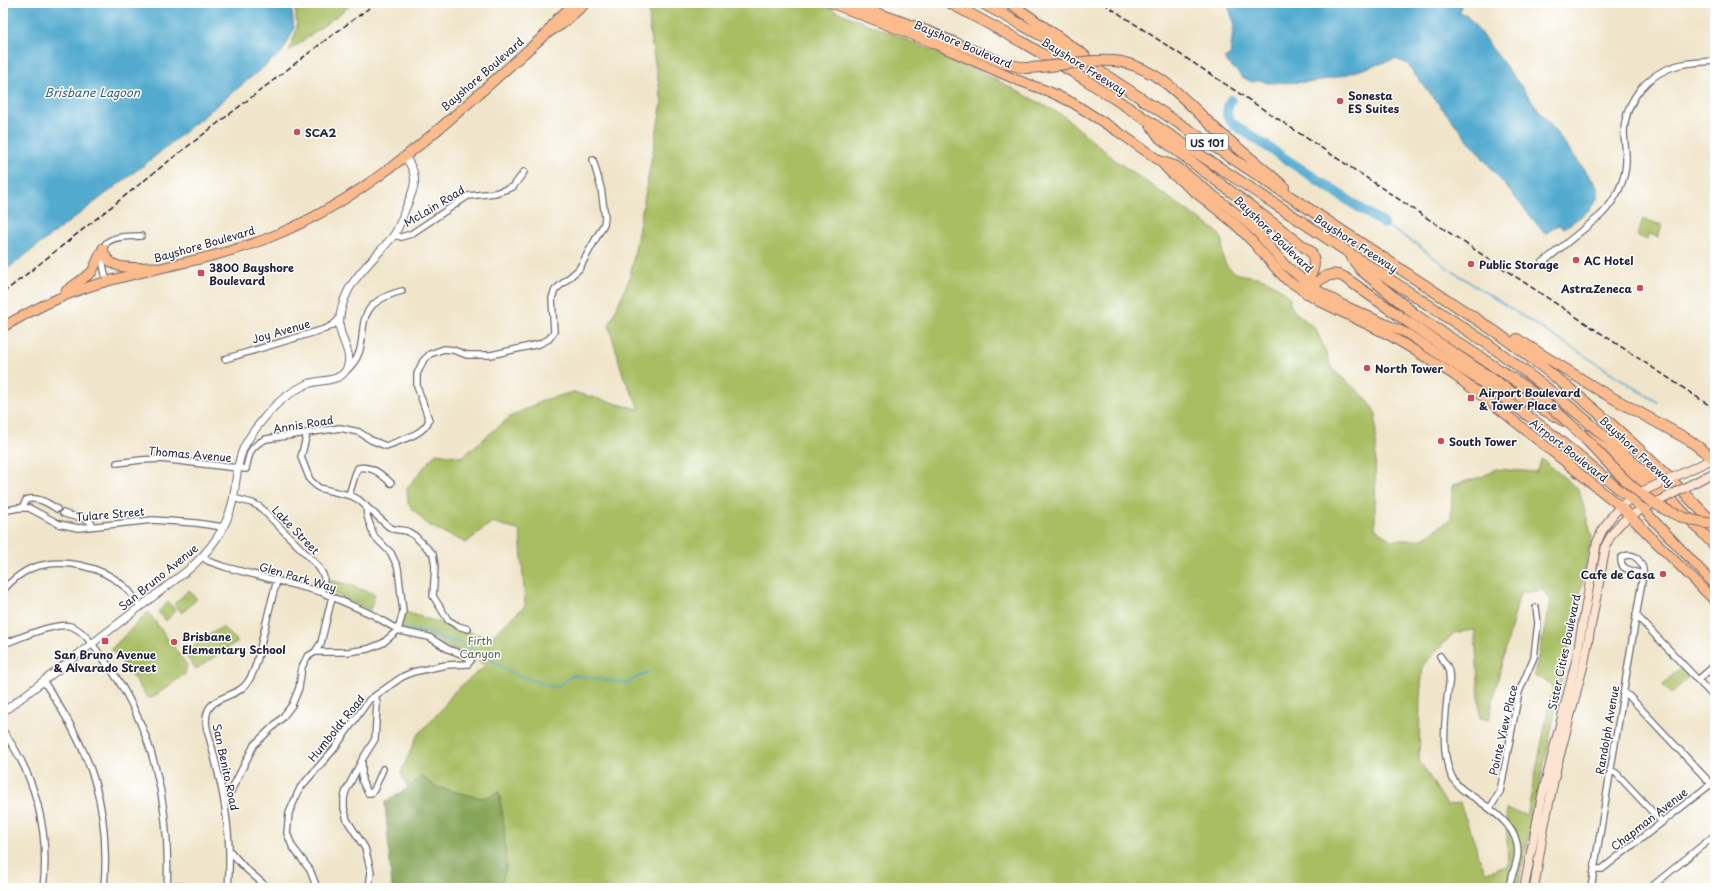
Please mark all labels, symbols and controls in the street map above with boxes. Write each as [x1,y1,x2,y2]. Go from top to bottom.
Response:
street label: Bayshore Boulevard [911,16,1015,72]
street label: Bayshore Boulevard [437,33,527,115]
street label: Bayshore Freeway [1038,33,1130,99]
water label: Brisbane Lagoon [44,83,141,101]
place label: Sonesta ES Suites [1348,87,1400,117]
marker: Sonesta ES Suites [1335,96,1345,106]
place label: SCA2 [305,124,336,141]
marker: SCA2 [292,127,302,137]
road number: US 101 [1186,134,1228,150]
street label: McLain Road [400,181,468,231]
street label: Bayshore Boulevard [1230,191,1318,277]
street label: Bayshore Freeway [1311,209,1401,277]
street label: Bayshore Boulevard [151,221,257,267]
place label: AC Hotel [1584,252,1633,269]
marker: AC Hotel [1571,255,1581,265]
place label: Public Storage [1479,256,1559,273]
place label: 3800 Bayshore Boulevard [209,259,294,289]
marker: Public Storage [1466,259,1476,269]
marker: 3800 Bayshore Boulevard [196,268,206,278]
place label: AstraZeneca [1560,280,1633,297]
marker: AstraZeneca [1635,283,1645,293]
street label: Joy Avenue [250,315,312,347]
place label: North Tower [1375,360,1444,377]
marker: North Tower [1362,363,1372,373]
place label: Airport Boulevard & Tower Place [1479,384,1581,414]
marker: Airport Boulevard & Tower Place [1466,393,1476,403]
street label: Annis Road [272,411,335,437]
street label: Bayshore Freeway [1596,412,1678,490]
street label: Airport Boulevard [1526,414,1612,486]
place label: South Tower [1449,433,1517,450]
marker: South Tower [1436,436,1446,446]
street label: Thomas Avenue [148,442,232,466]
street label: Tulare Street [75,502,146,525]
street label: Lake Street [268,502,324,558]
street label: San Bruno Avenue [115,540,201,614]
street label: Glen Park Way [257,558,339,596]
place label: Cafe de Casa [1581,566,1655,583]
marker: Cafe de Casa [1658,569,1668,579]
street label: Sister Cities Boulevard [1543,592,1585,712]
place label: Brisbane Elementary School [182,628,286,658]
park label: Firth Canyon [459,632,501,662]
marker: San Bruno Avenue & Alvarado Street [100,636,110,646]
marker: Brisbane Elementary School [169,637,179,647]
place label: San Bruno Avenue & Alvarado Street [54,646,156,676]
street label: Pointe View Place [1484,683,1522,777]
street label: Randolph Avenue [1591,684,1623,776]
street label: Humboldt Road [304,691,368,765]
street label: San Benito Road [208,722,244,812]
street label: Chapman Avenue [1607,784,1691,854]

